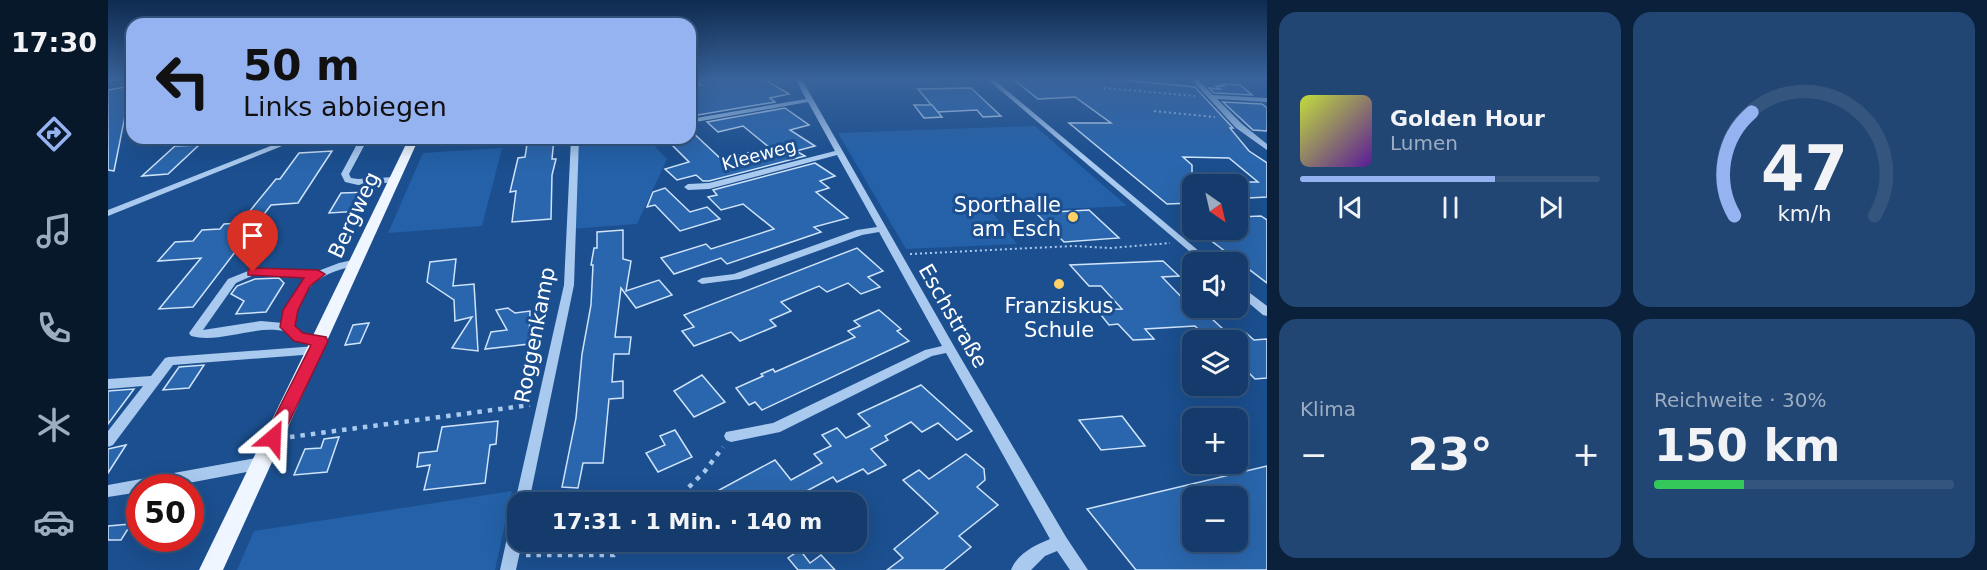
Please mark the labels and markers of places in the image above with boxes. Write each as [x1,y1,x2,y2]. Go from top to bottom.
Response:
place label: Sporthalle am Esch [954,193,1061,241]
pin [227,210,278,272]
marker: Sporthalle am Esch [1066,210,1080,224]
marker: Franziskus Schule [1052,277,1066,291]
place label: Franziskus Schule [1005,294,1113,342]

